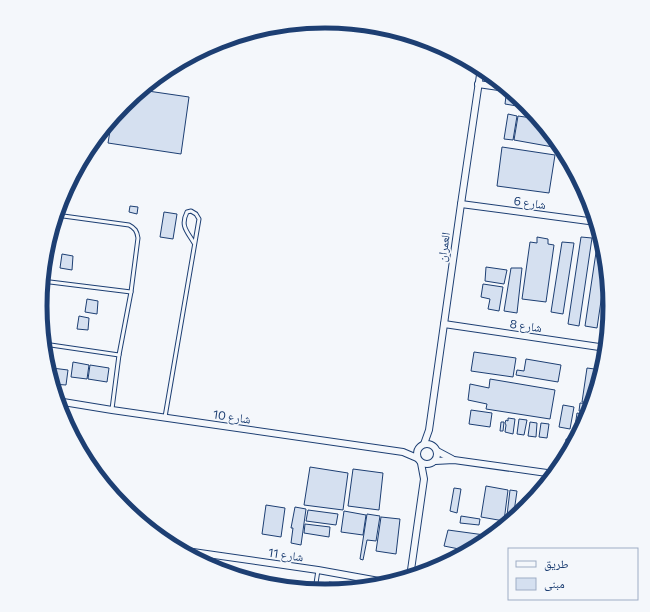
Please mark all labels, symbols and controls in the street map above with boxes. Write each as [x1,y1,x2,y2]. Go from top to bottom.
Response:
street label: شارع 6 [513,193,547,213]
street label: العمران [434,231,453,263]
street label: شارع 8 [509,316,543,336]
street label: شارع 10 [212,406,252,428]
street label: شارع 11 [267,545,305,565]
legend [508,548,638,600]
text: طريق [544,556,569,571]
text: مبنى [544,576,565,591]

